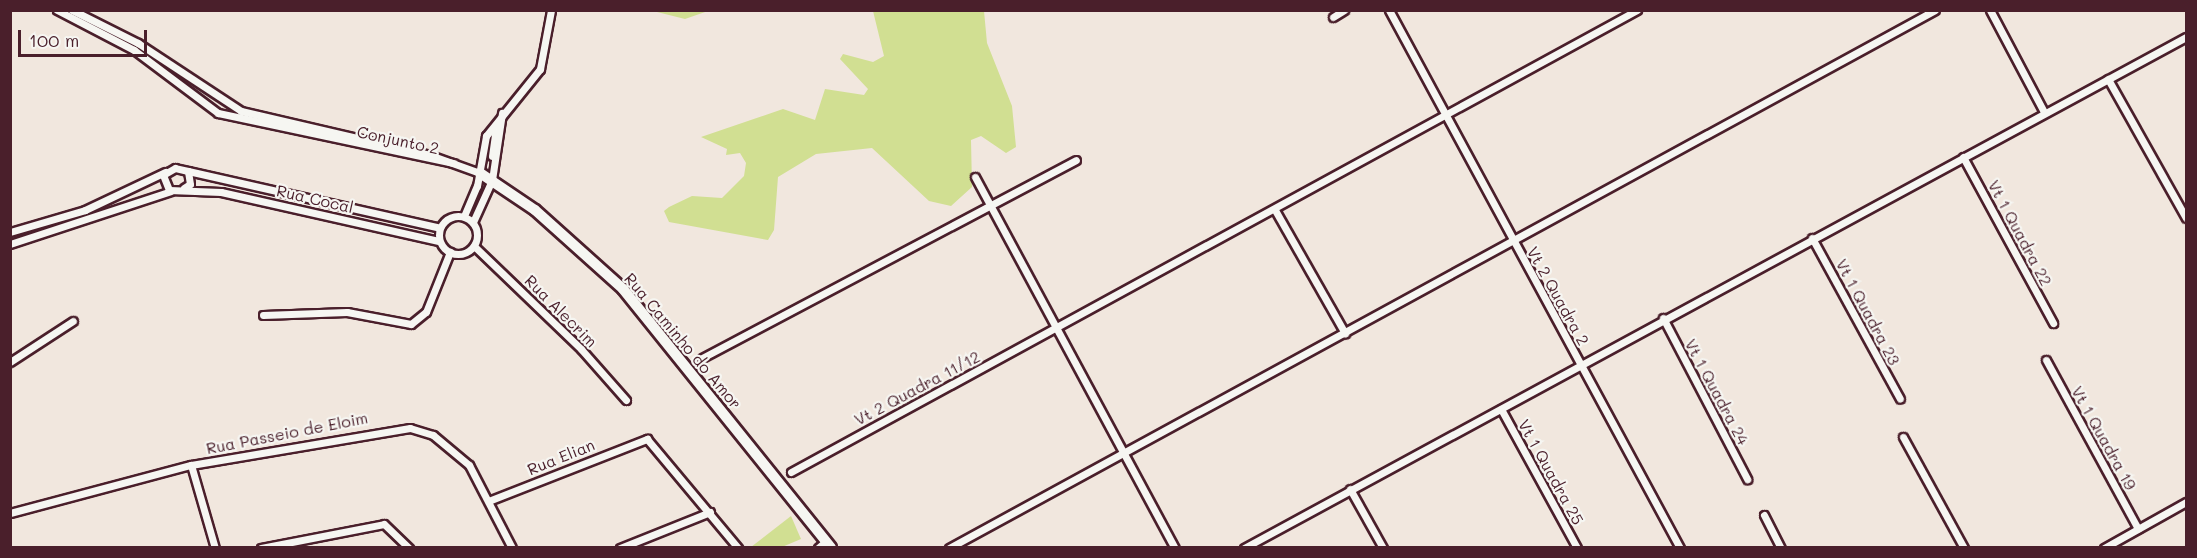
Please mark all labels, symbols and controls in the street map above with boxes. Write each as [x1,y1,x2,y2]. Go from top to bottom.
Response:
scale bar [21,18,150,56]
text: 100 m [29,28,79,52]
street label: Conjunto 2 [355,122,441,158]
street label: Vt 1 Quadra 22 [1984,177,2056,289]
street label: Rua Cocal [275,181,355,217]
street label: Vt 2 Quadra 2 [1523,243,1593,349]
street label: Vt 1 Quadra 23 [1832,256,1904,368]
street label: Rua Caminho do Amor [620,269,746,413]
street label: Rua Alecrim [521,271,601,351]
street label: Vt 1 Quadra 24 [1681,336,1753,448]
street label: Vt 2 Quadra 11/12 [851,347,983,429]
street label: Vt 1 Quadra 19 [2068,383,2140,493]
street label: Rua Passeio de Eloim [205,408,369,458]
street label: Vt 1 Quadra 25 [1514,416,1588,528]
street label: Rua Elian [524,435,598,479]

